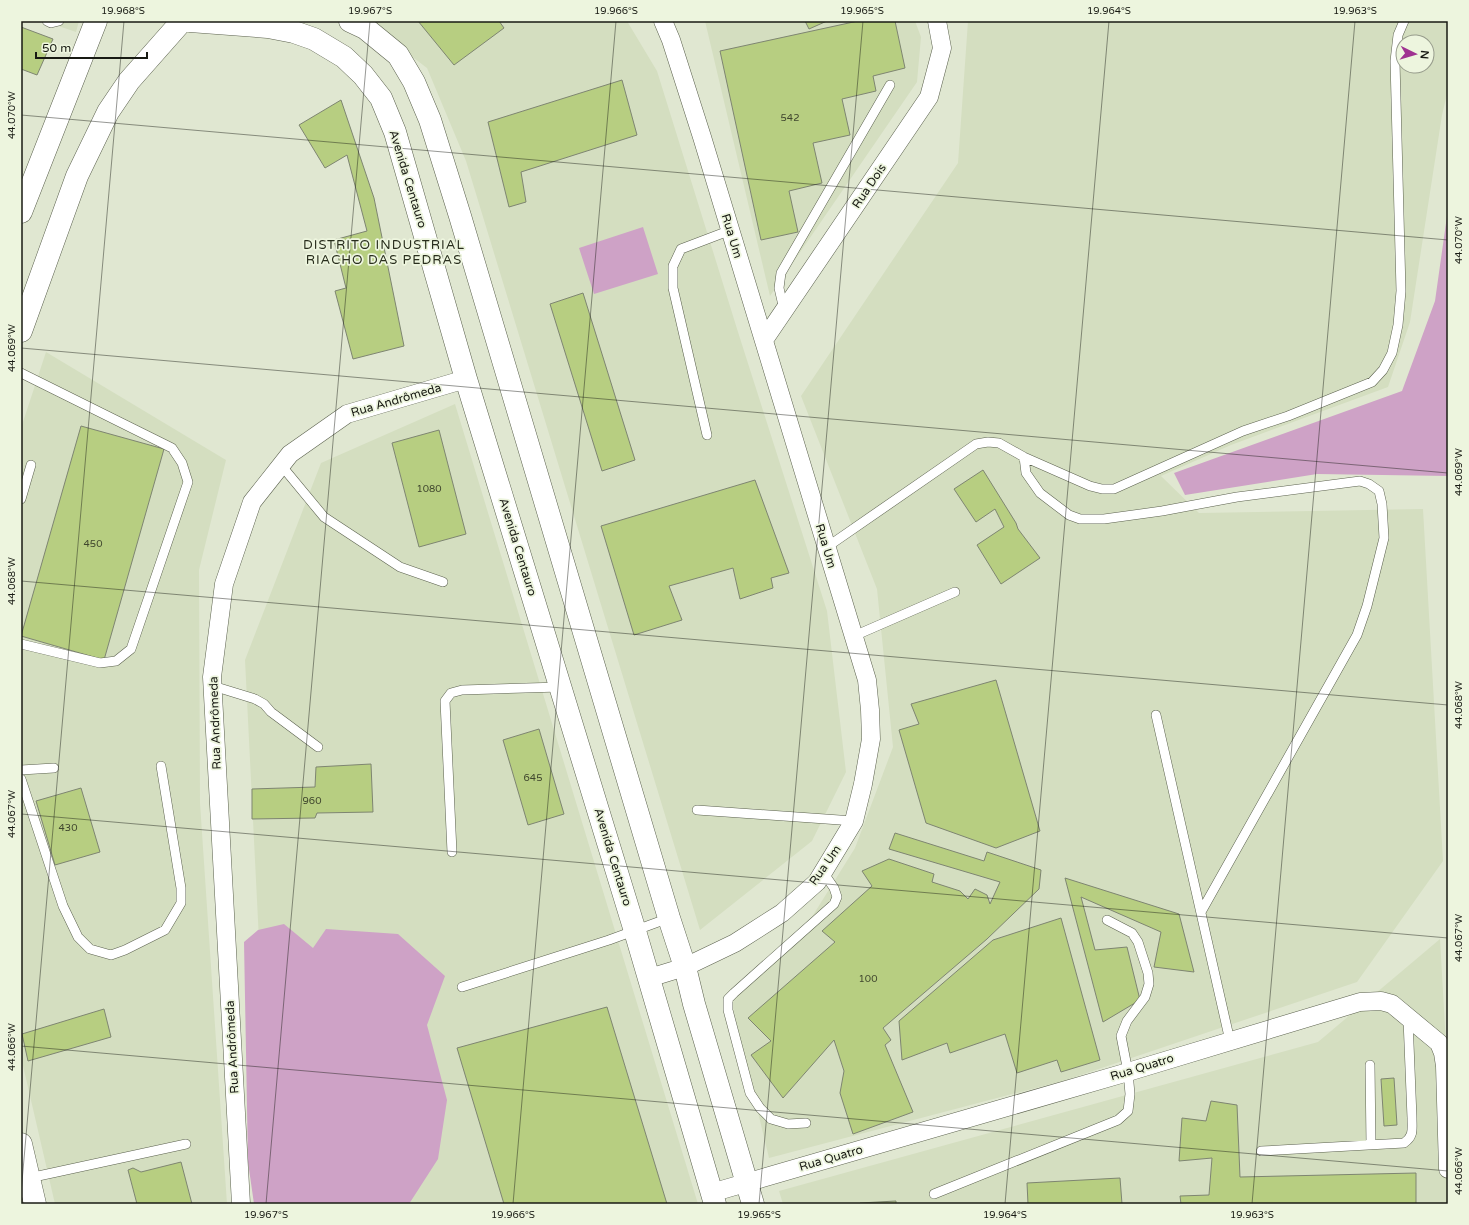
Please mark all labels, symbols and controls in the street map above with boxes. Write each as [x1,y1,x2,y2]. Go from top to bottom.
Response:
text: 19.968°S [101,5,145,17]
text: 19.967°S [348,5,392,17]
text: 19.966°S [594,5,638,17]
text: 19.965°S [840,5,884,17]
text: 19.964°S [1087,5,1131,17]
text: 19.963°S [1333,5,1377,17]
scale bar [36,34,147,60]
north arrow [1395,34,1435,74]
text: 50 m [42,41,71,55]
text: N [1418,50,1431,60]
text: 44.070°W [6,91,18,139]
house number: 542 [781,112,799,124]
street label: Avenida Centauro [386,128,430,230]
street label: Rua Dois [849,161,889,211]
street label: Rua Um [719,212,745,260]
text: 44.070°W [1453,216,1465,264]
district label: DISTRITO INDUSTRIAL RIACHO DAS PEDRAS [303,237,465,268]
text: 44.069°W [6,324,18,372]
street label: Rua Andrômeda [349,380,443,420]
text: 44.069°W [1453,448,1465,496]
house number: 1080 [416,483,442,495]
street label: Avenida Centauro [496,496,540,598]
street label: Rua Um [813,522,839,570]
house number: 450 [84,538,102,550]
text: 44.068°W [6,557,18,605]
street label: Rua Andrômeda [206,676,224,770]
text: 44.068°W [1453,681,1465,729]
house number: 645 [524,772,542,784]
text: 44.067°W [6,790,18,838]
house number: 960 [303,795,321,807]
street label: Avenida Centauro [591,806,635,908]
house number: 430 [59,822,77,834]
street label: Rua Um [806,842,844,888]
text: 44.067°W [1453,914,1465,962]
house number: 100 [859,973,877,985]
street label: Rua Andrômeda [223,1000,241,1094]
text: 44.066°W [6,1023,18,1071]
street label: Rua Quatro [1109,1051,1175,1083]
street label: Rua Quatro [798,1142,864,1174]
text: 44.066°W [1453,1147,1465,1195]
text: 19.967°S [244,1209,288,1221]
text: 19.966°S [491,1209,535,1221]
text: 19.965°S [737,1209,781,1221]
text: 19.964°S [983,1209,1027,1221]
text: 19.963°S [1230,1209,1274,1221]

